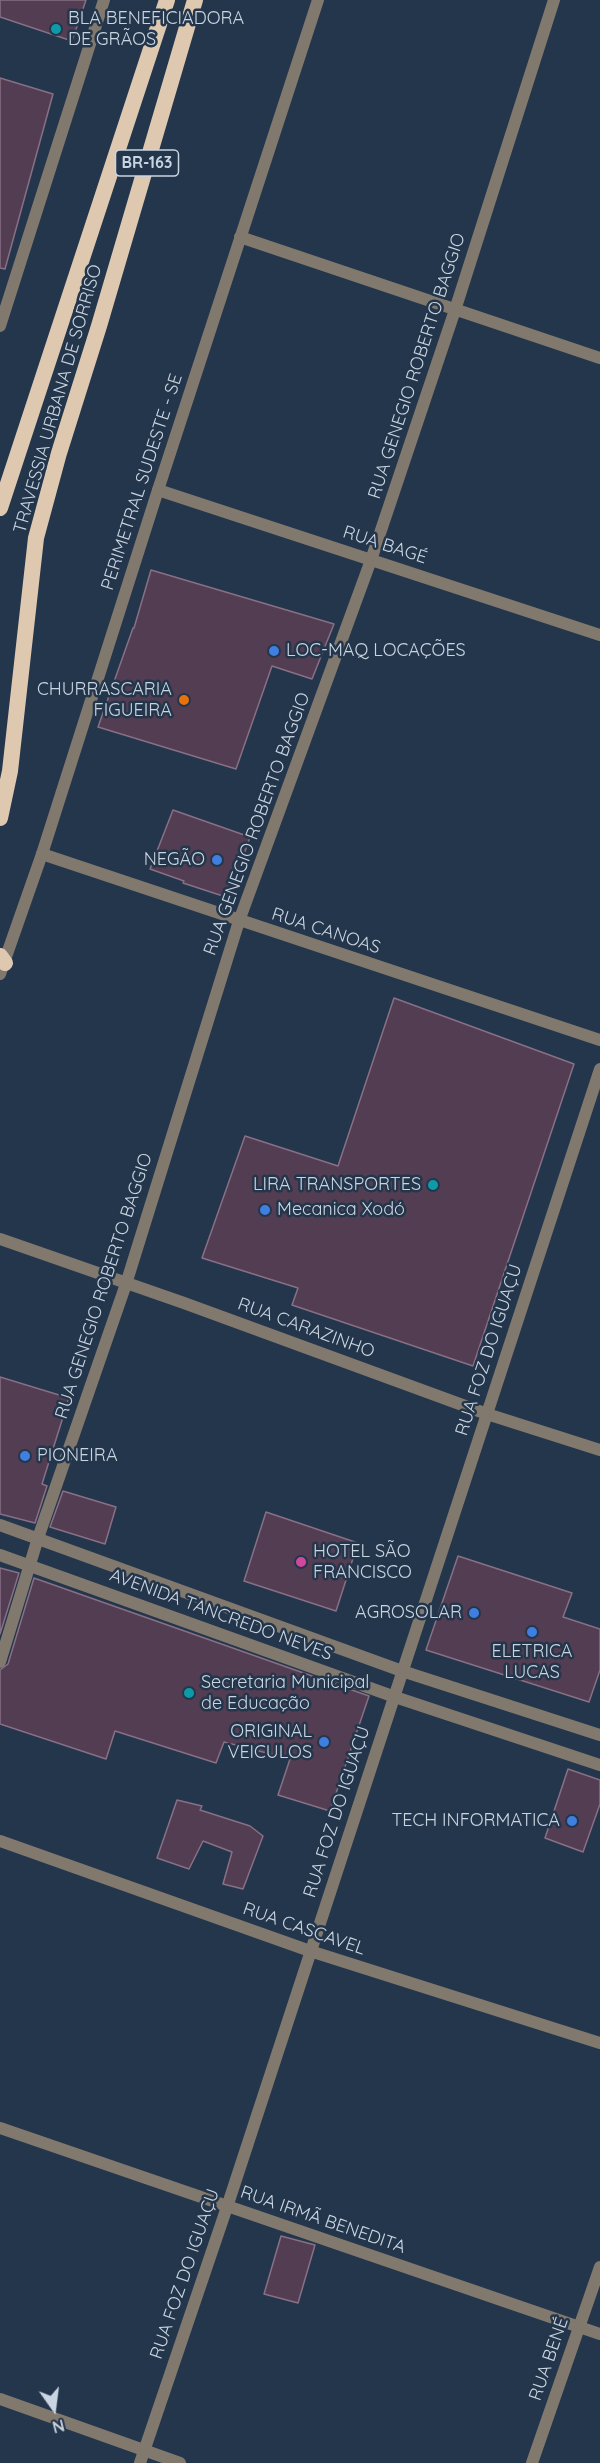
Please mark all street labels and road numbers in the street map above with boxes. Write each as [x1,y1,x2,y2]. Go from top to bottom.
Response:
road number: BR-163 [116,150,178,176]
street label: RUA GENEGIO ROBERTO BAGGIO [364,230,470,502]
street label: TRAVESSIA URBANA DE SORRISO [9,262,107,536]
street label: PERIMETRAL SUDESTE - SE [97,371,187,593]
street label: RUA BAGÉ [340,521,430,569]
street label: RUA GENEGIO ROBERTO BAGGIO [199,690,315,958]
street label: RUA CANOAS [269,903,383,959]
street label: RUA GENEGIO ROBERTO BAGGIO [51,1150,157,1422]
street label: RUA FOZ DO IGUAÇU [451,1262,527,1438]
street label: RUA CARAZINHO [235,1293,377,1363]
street label: AVENIDA TANCREDO NEVES [107,1565,335,1665]
street label: RUA FOZ DO IGUAÇU [299,1724,375,1900]
street label: RUA CASCAVEL [240,1898,368,1960]
street label: RUA IRMÃ BENEDITA [237,2182,409,2258]
street label: RUA FOZ DO IGUAÇU [146,2186,224,2362]
street label: RUA BENÉ [525,2315,573,2403]

